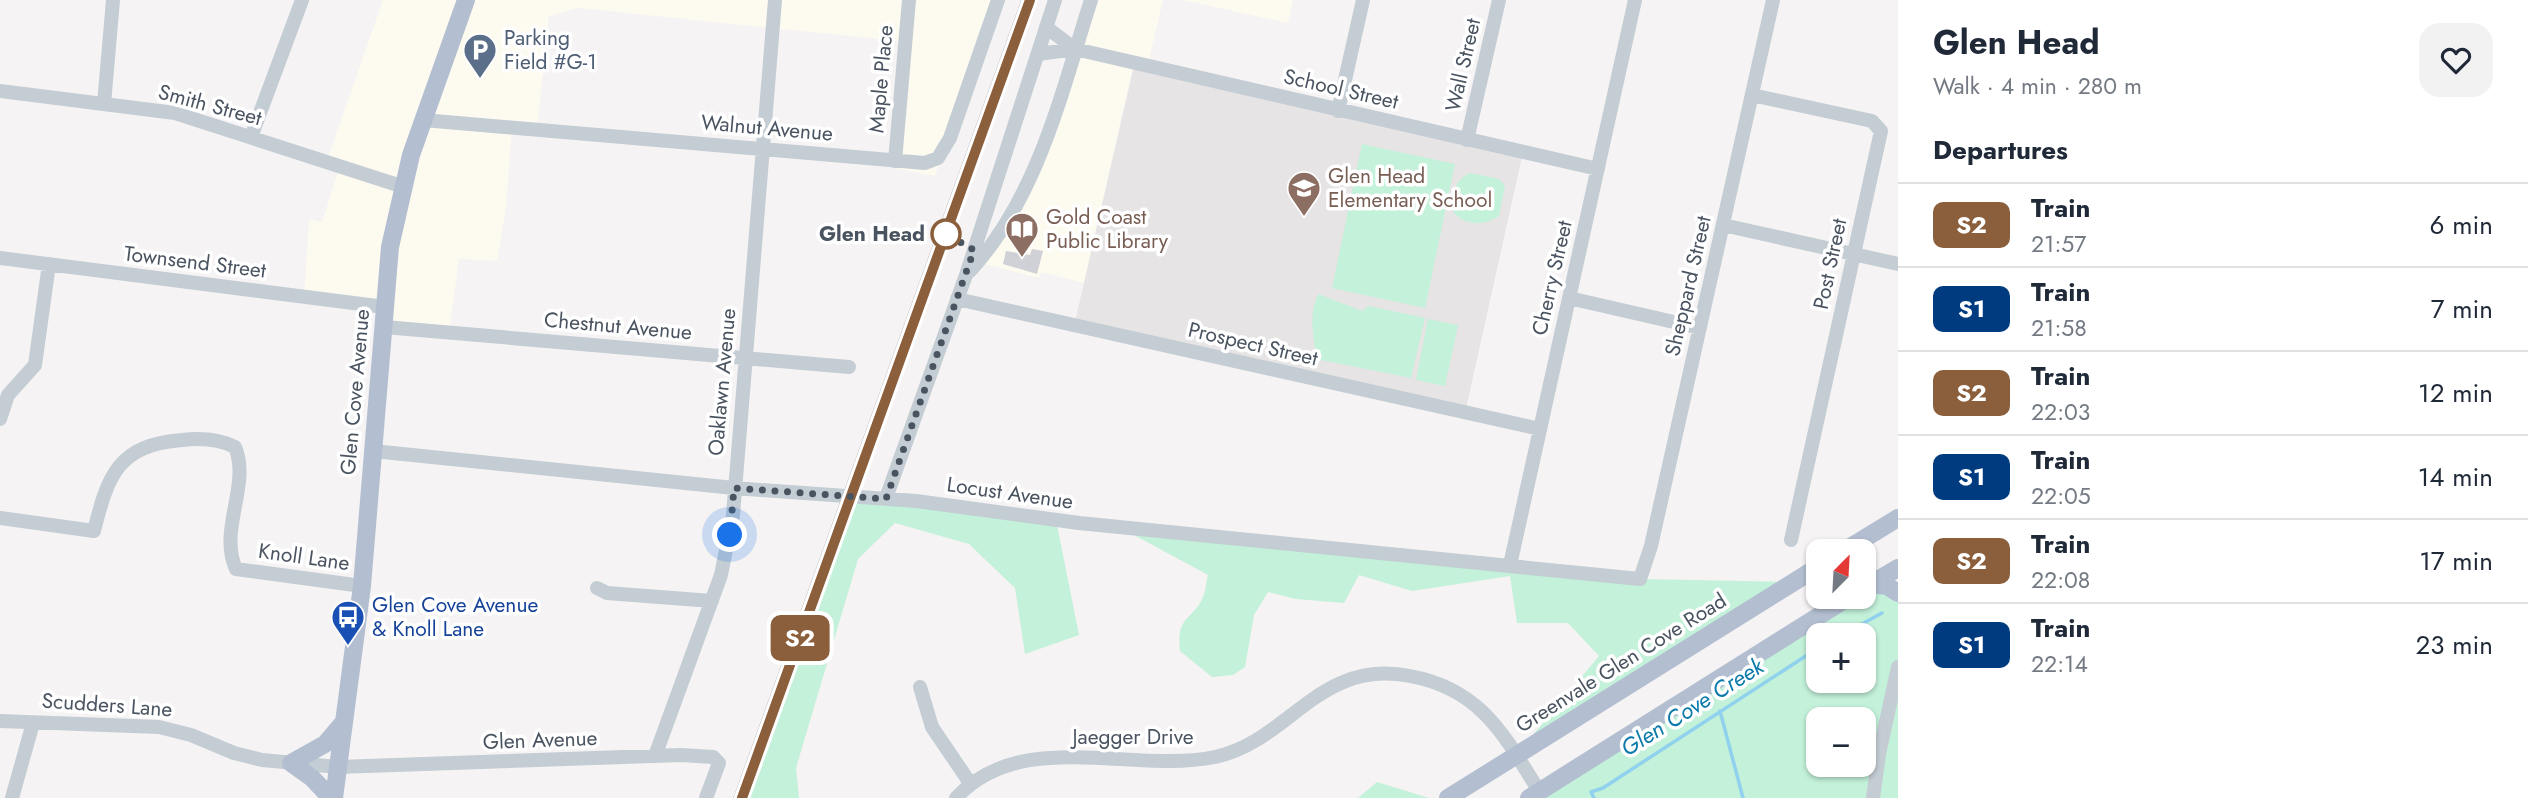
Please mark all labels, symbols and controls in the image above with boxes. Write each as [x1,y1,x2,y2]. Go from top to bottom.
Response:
street label: Wall Street [1438,15,1488,115]
text: Glen Head [1933,19,2100,66]
place label: Parking Field #G-1 [504,23,597,77]
button: heart [2419,23,2493,97]
street label: Maple Place [861,24,901,134]
parking icon: Parking Field #G-1 [461,31,499,80]
street label: School Street [1281,61,1401,117]
text: Walk · 4 min · 280 m [1933,69,2142,103]
street label: Smith Street [155,77,265,133]
street label: Walnut Avenue [700,107,834,149]
text: Departures [1933,131,2068,169]
place label: Glen Head Elementary School [1328,161,1492,215]
school or university icon: Glen Head Elementary School [1285,169,1323,218]
text: Train [2031,189,2090,227]
place label: Gold Coast Public Library [1046,202,1169,256]
text: 6 min [2430,206,2493,244]
text: S2 [1956,207,1987,242]
library icon: Gold Coast Public Library [1003,210,1041,259]
street label: Sheppard Street [1657,213,1719,359]
street label: Post Street [1806,216,1854,312]
street label: Cherry Street [1524,218,1580,338]
place label: Glen Head [819,219,925,249]
marker: Glen Head [931,219,961,249]
text: 21:57 [2031,227,2086,261]
street label: Townsend Street [122,238,268,286]
text: Train [2031,273,2090,311]
text: 7 min [2431,290,2493,328]
text: S1 [1958,291,1985,326]
street label: Chestnut Avenue [543,305,693,347]
street label: Oaklawn Avenue [701,307,743,457]
street label: Glen Cove Avenue [333,308,377,476]
text: 21:58 [2031,311,2087,345]
street label: Prospect Street [1185,315,1321,373]
text: Train [2031,357,2090,395]
text: 12 min [2418,374,2493,412]
text: S2 [1956,375,1987,410]
text: 22:03 [2031,395,2090,429]
text: Train [2031,441,2090,479]
text: 14 min [2418,458,2493,496]
text: S1 [1958,459,1985,494]
street label: Locust Avenue [945,469,1075,517]
text: 22:05 [2031,479,2091,513]
your location [712,517,747,552]
text: Train [2031,525,2090,563]
street label: Knoll Lane [256,536,352,578]
north arrow [1806,539,1876,609]
map controls [1806,539,1876,777]
text: 17 min [2419,542,2493,580]
text: S2 [1956,543,1987,578]
text: 22:08 [2031,563,2090,597]
street label: Greenvale Glen Cove Road [1510,586,1732,740]
place label: Glen Cove Avenue & Knoll Lane [372,590,538,644]
bus stop icon: Glen Cove Avenue & Knoll Lane [329,598,367,647]
text: Train [2031,609,2090,647]
line badge: S2 [768,615,832,661]
text: S2 [785,620,815,655]
button: + [1806,623,1876,693]
text: 23 min [2416,626,2493,664]
text: S1 [1958,627,1985,662]
text: 22:14 [2031,647,2088,681]
water label: Glen Cove Creek [1614,649,1771,765]
street label: Scudders Lane [41,685,173,725]
button: − [1806,707,1876,777]
street label: Jaegger Drive [1070,722,1194,752]
street label: Glen Avenue [482,723,598,757]

